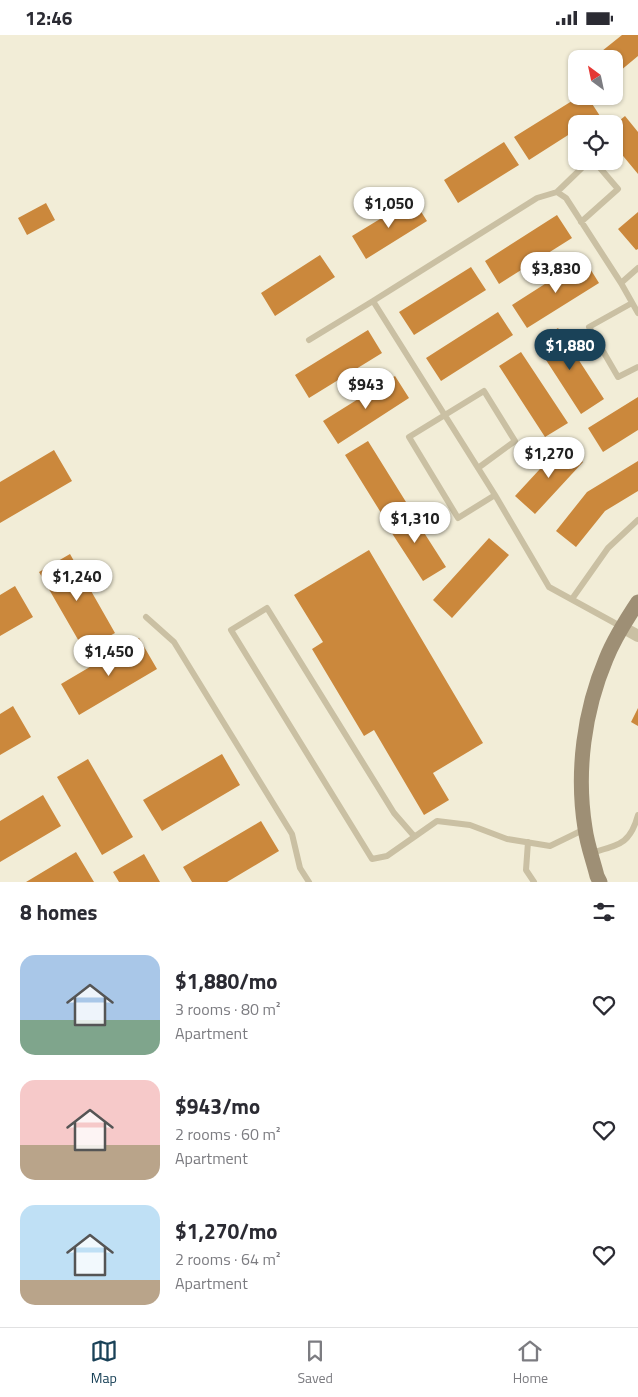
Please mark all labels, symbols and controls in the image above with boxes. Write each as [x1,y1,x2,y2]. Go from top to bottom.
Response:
text: 12:46 [25,3,72,32]
north arrow [568,50,622,105]
map controls [568,50,623,170]
button: locate [568,115,623,170]
pin: $1,050 [348,187,430,229]
text: $1,050 [364,191,414,215]
pin: $3,830 [515,251,597,294]
text: $3,830 [531,256,581,280]
pin: $1,880 [529,329,611,371]
text: $1,880 [545,333,595,357]
pin: $943 [336,367,396,410]
text: $943 [348,372,384,396]
pin: $1,270 [508,437,590,479]
text: $1,270 [524,441,574,465]
pin: $1,310 [374,501,456,544]
text: $1,310 [390,506,440,530]
pin: $1,240 [36,559,118,602]
text: $1,240 [52,564,102,588]
pin: $1,450 [68,635,150,677]
text: $1,450 [84,639,134,663]
text: 8 homes [20,896,97,928]
icon: filters [590,898,618,926]
text: $1,880/mo [175,965,277,997]
icon: home [60,975,120,1035]
icon: heart [590,991,618,1019]
text: 3 rooms · 80 m² [175,997,280,1021]
text: Apartment [175,1021,248,1045]
text: $943/mo [175,1090,260,1122]
icon: home [60,1100,120,1160]
icon: heart [590,1116,618,1144]
text: 2 rooms · 60 m² [175,1122,280,1146]
text: Apartment [175,1146,248,1170]
text: $1,270/mo [175,1215,277,1247]
icon: home [60,1225,120,1285]
icon: heart [590,1241,618,1269]
text: 2 rooms · 64 m² [175,1247,280,1271]
text: Apartment [175,1271,248,1295]
tab: Map [90,1337,118,1388]
tab: Saved [297,1337,333,1388]
tab: Home [513,1337,548,1388]

